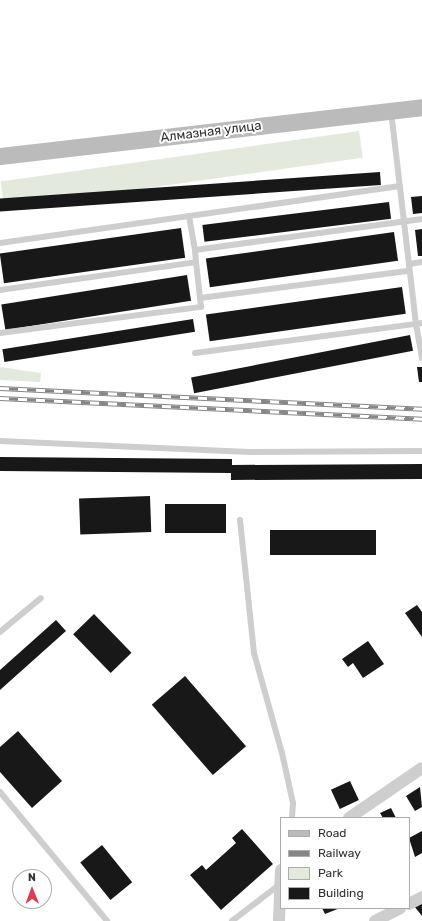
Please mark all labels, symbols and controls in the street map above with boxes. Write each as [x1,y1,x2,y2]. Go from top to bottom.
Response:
street label: Алмазная улица [160,118,262,146]
legend [280,817,410,909]
text: Road [318,826,346,840]
text: Railway [318,846,361,860]
text: Park [318,866,343,880]
north arrow [12,869,52,909]
text: N [28,871,36,884]
text: Building [318,886,364,900]

